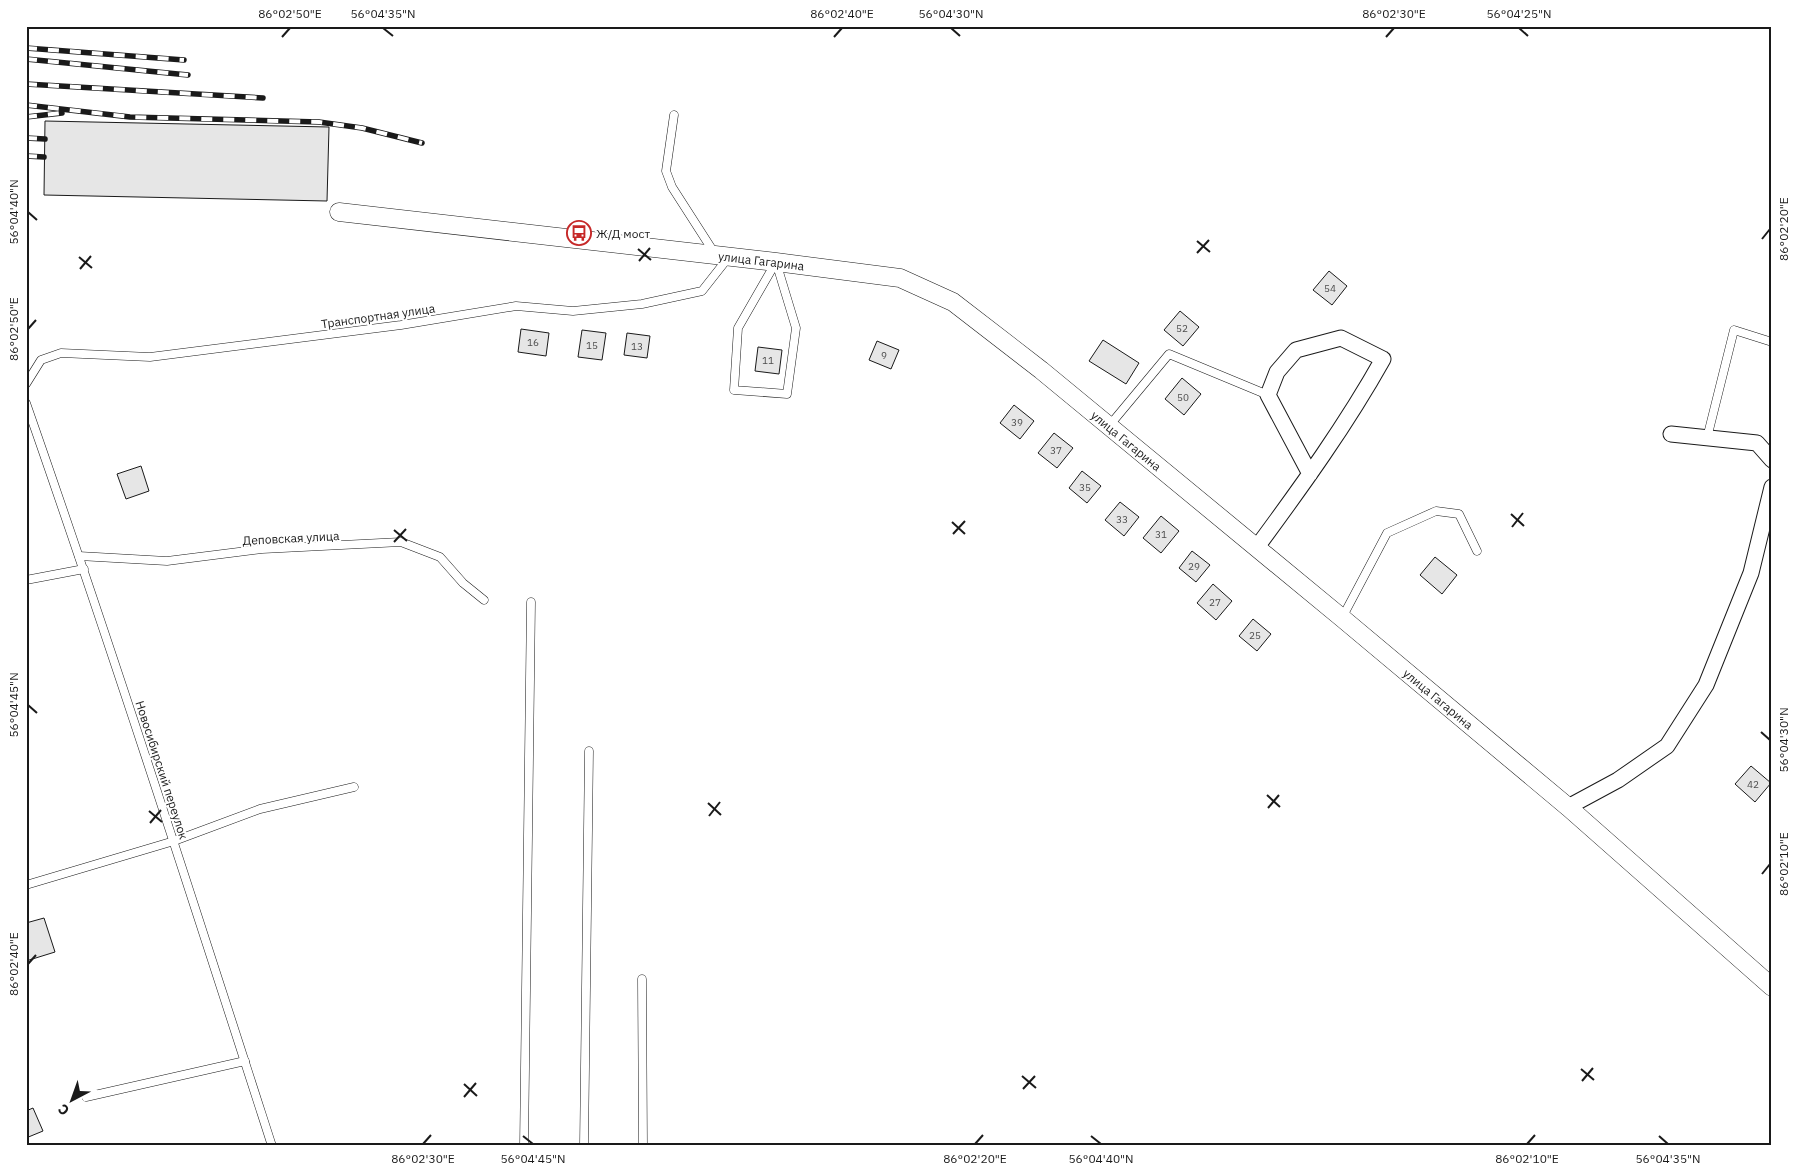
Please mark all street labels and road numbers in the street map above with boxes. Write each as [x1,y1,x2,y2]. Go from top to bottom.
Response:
street label: улица Гагарина [717,248,806,273]
street label: Транспортная улица [320,301,436,331]
street label: улица Гагарина [1088,407,1165,474]
street label: Деповская улица [242,528,340,548]
street label: улица Гагарина [1400,665,1477,733]
street label: Новосибирский переулок [132,699,192,842]

